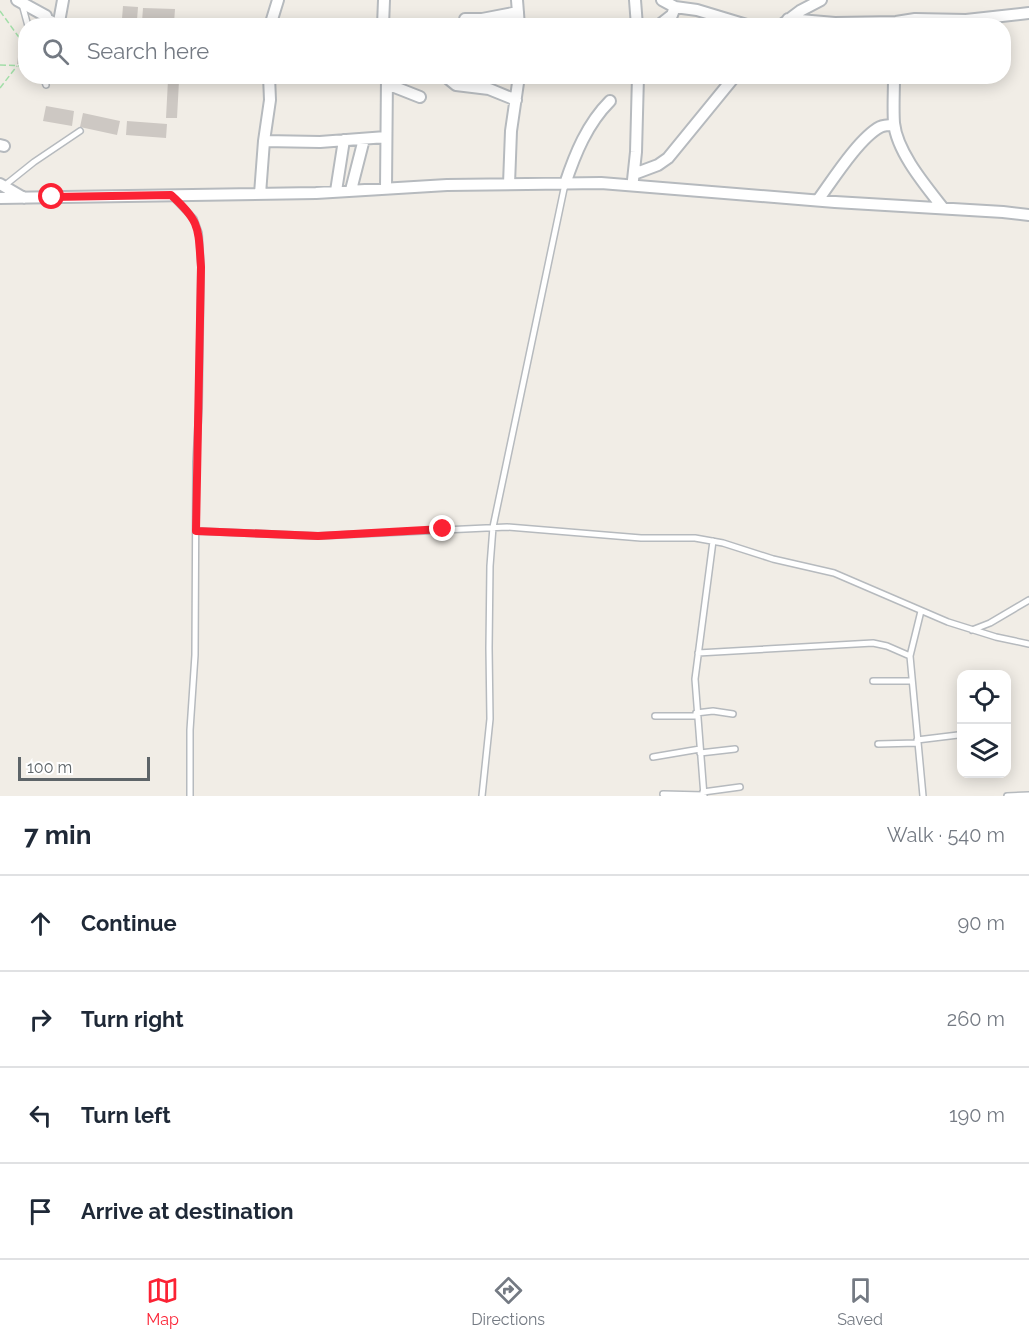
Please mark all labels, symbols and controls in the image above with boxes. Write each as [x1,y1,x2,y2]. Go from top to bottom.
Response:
search box [18,18,1011,84]
icon: search [39,35,72,68]
text: Search here [87,38,209,64]
route start [38,183,64,209]
route end [429,515,455,541]
map controls [957,670,1011,778]
button: locate [957,670,1011,724]
button: layers [957,724,1011,778]
scale bar [18,754,150,782]
text: 100 m [27,758,72,777]
text: 7 min [24,820,91,850]
text: Walk · 540 m [887,823,1005,847]
icon: ahead [24,907,57,940]
text: Continue [81,910,177,936]
text: 90 m [958,911,1005,935]
icon: right [24,1003,57,1036]
text: Turn right [81,1006,184,1032]
text: 260 m [947,1007,1005,1031]
icon: left [24,1099,57,1132]
text: Turn left [81,1102,171,1128]
text: 190 m [949,1103,1005,1127]
icon: arrive [24,1195,57,1228]
text: Arrive at destination [81,1198,294,1224]
tab: Map [146,1274,179,1329]
tab: Directions [471,1274,545,1329]
tab: Saved [837,1274,883,1329]

